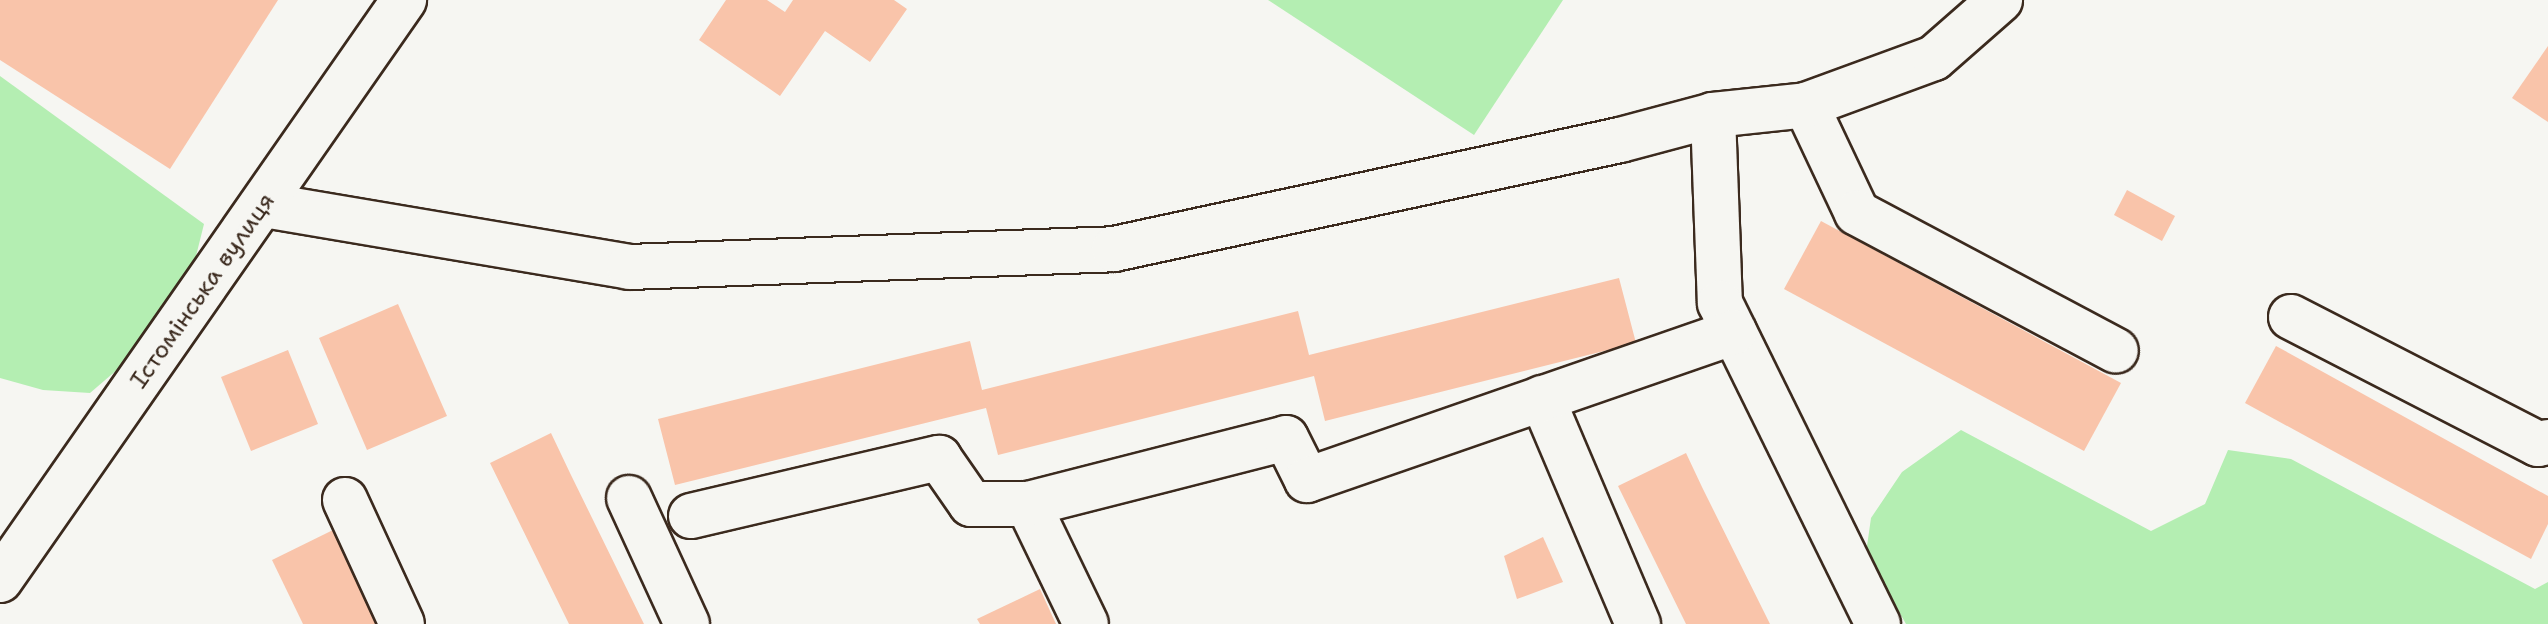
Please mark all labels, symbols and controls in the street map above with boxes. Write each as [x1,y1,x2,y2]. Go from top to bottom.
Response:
street label: Істомінська вулиця [125,188,281,394]

